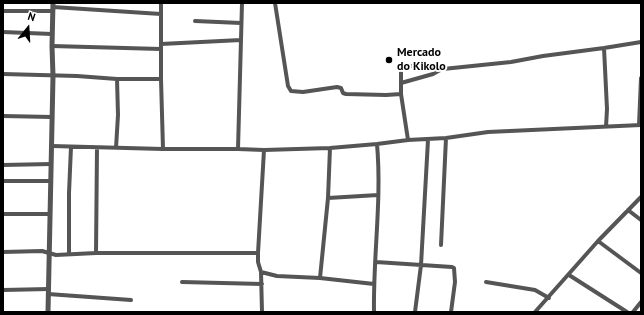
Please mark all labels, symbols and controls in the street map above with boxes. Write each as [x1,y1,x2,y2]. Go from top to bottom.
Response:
north arrow [8,8,48,48]
text: N [26,9,37,24]
place label: Mercado do Kikolo [397,46,446,74]
marker: Mercado do Kikolo [384,55,394,65]

